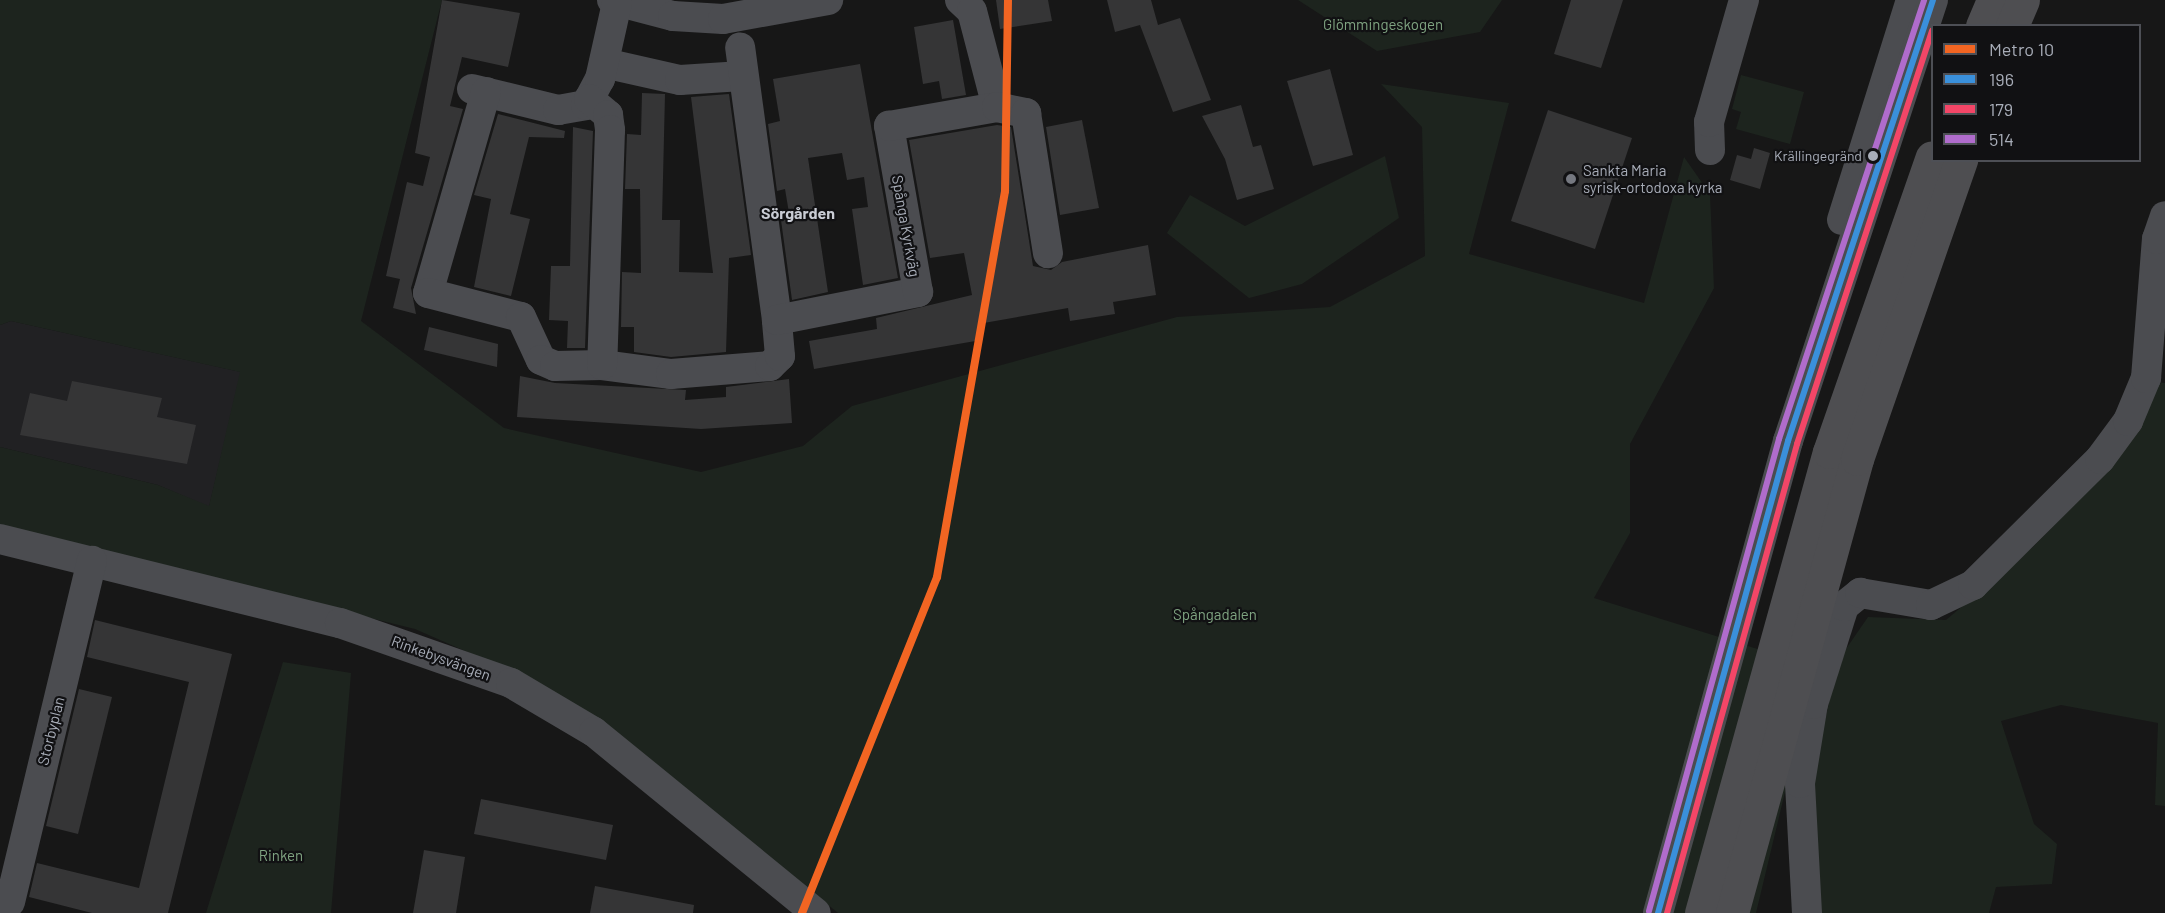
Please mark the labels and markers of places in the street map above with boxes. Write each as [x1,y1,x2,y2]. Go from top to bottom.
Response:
place label: Krällingegränd [1774,148,1862,164]
marker: Krällingegränd [1867,150,1879,162]
place label: Sankta Maria syrisk-ortodoxa kyrka [1583,161,1722,196]
marker: Sankta Maria syrisk-ortodoxa kyrka [1564,172,1578,186]

